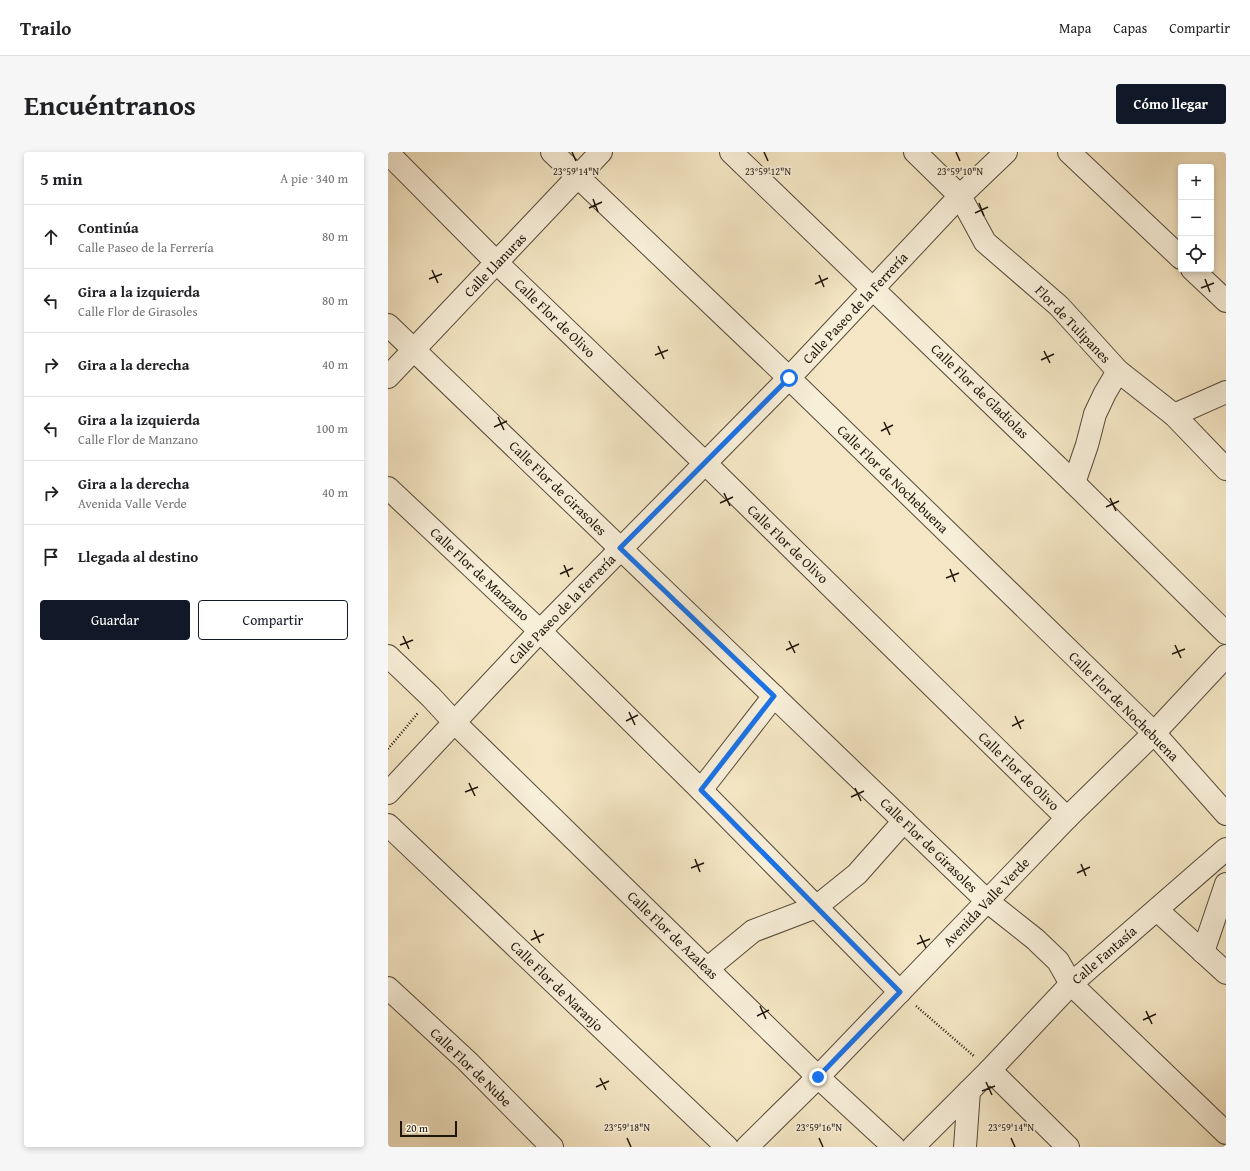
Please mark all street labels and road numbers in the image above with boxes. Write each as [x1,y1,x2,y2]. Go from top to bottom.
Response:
street label: Calle Llanuras [459,228,531,302]
street label: Calle Paseo de la Ferrería [798,247,912,368]
street label: Calle Flor de Olivo [510,274,600,362]
street label: Flor de Tulipanes [1031,281,1115,367]
street label: Calle Flor de Gladiolas [927,339,1033,443]
street label: Calle Flor de Nochebuena [833,420,954,538]
street label: Calle Flor de Girasoles [505,436,611,540]
street label: Calle Flor de Olivo [743,500,833,588]
street label: Calle Flor de Manzano [426,523,534,625]
street label: Calle Paseo de la Ferrería [504,549,620,668]
street label: Calle Flor de Nochebuena [1065,647,1184,766]
street label: Calle Flor de Olivo [974,727,1064,815]
street label: Calle Flor de Girasoles [876,793,982,897]
street label: Avenida Valle Verde [938,853,1034,951]
street label: Calle Flor de Azaleas [623,886,723,984]
street label: Calle Fantasía [1067,921,1141,989]
street label: Calle Flor de Naranjo [506,936,608,1036]
street label: Calle Flor de Nube [426,1023,516,1111]

